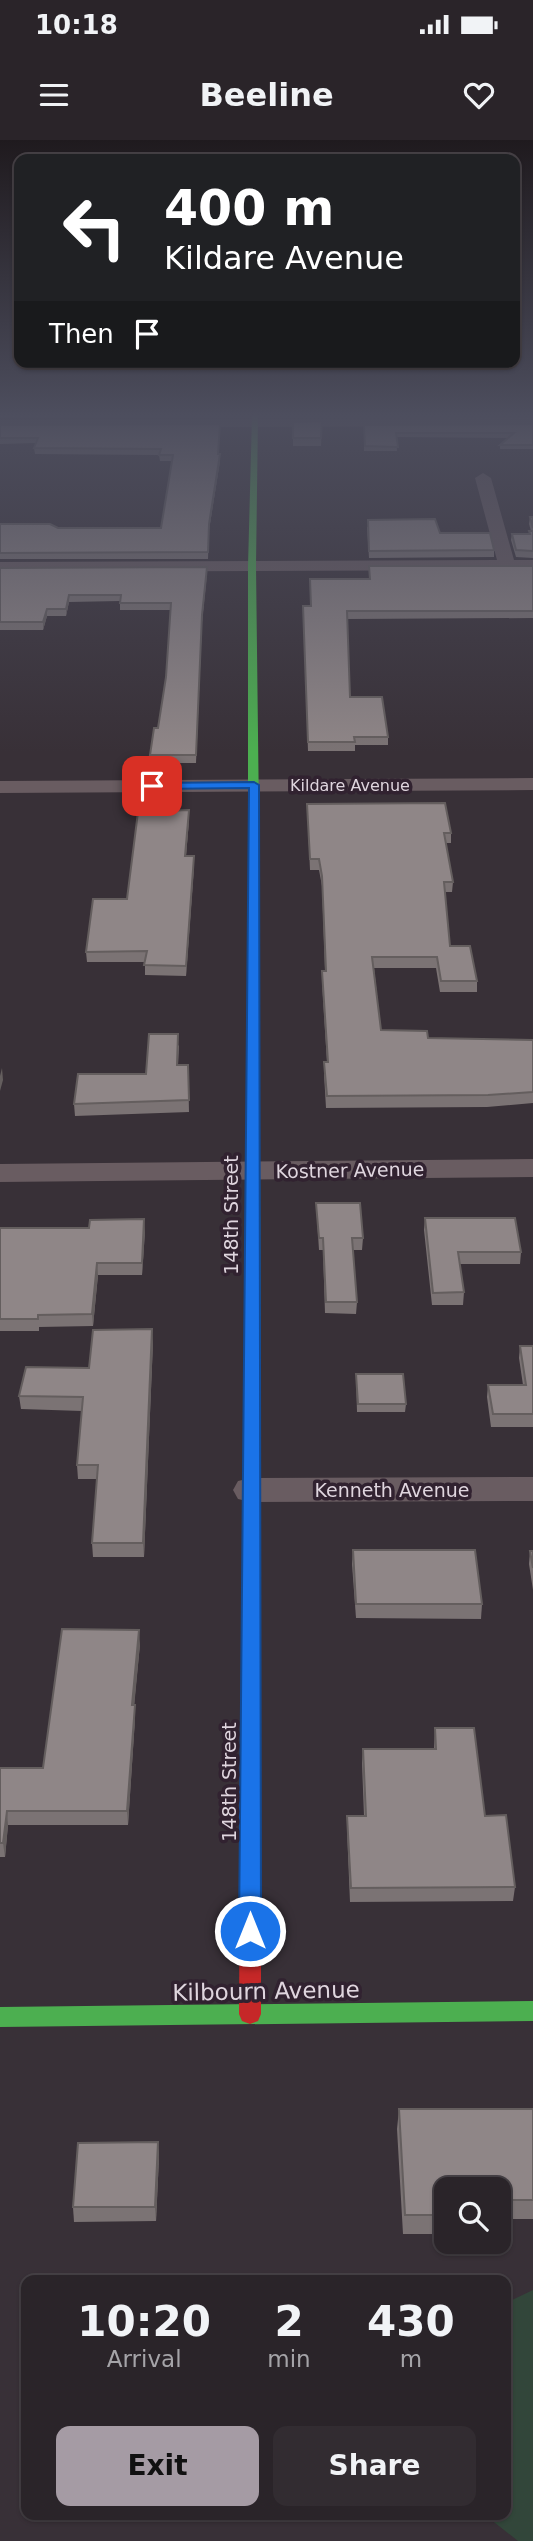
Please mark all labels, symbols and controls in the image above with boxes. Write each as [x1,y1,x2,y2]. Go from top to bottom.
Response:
text: 10:18 [35,10,118,40]
icon: menu [35,76,73,114]
text: Beeline [199,76,334,114]
icon: heart [460,76,498,114]
text: 400 m [164,180,334,237]
icon: left [49,182,140,273]
text: Kildare Avenue [164,239,404,277]
icon: arrive [128,315,166,353]
text: Then [49,319,114,349]
pin [122,756,182,816]
icon: arrive [133,767,171,805]
street label: Kildare Avenue [290,776,410,795]
street label: 148th Street [220,1155,242,1275]
street label: Kostner Avenue [275,1158,425,1182]
street label: Kenneth Avenue [314,1479,470,1501]
street label: 148th Street [218,1722,240,1842]
position arrow [213,1894,287,1968]
street label: Kilbourn Avenue [172,1976,360,2006]
map controls [434,2177,511,2254]
button: search [434,2177,511,2254]
text: 10:20 [77,2297,211,2346]
text: 2 [274,2297,304,2346]
text: 430 [367,2297,455,2346]
text: Arrival [107,2346,182,2372]
text: min [267,2346,311,2372]
text: m [400,2346,422,2372]
button: Exit [56,2426,259,2506]
button: Share [273,2426,476,2506]

